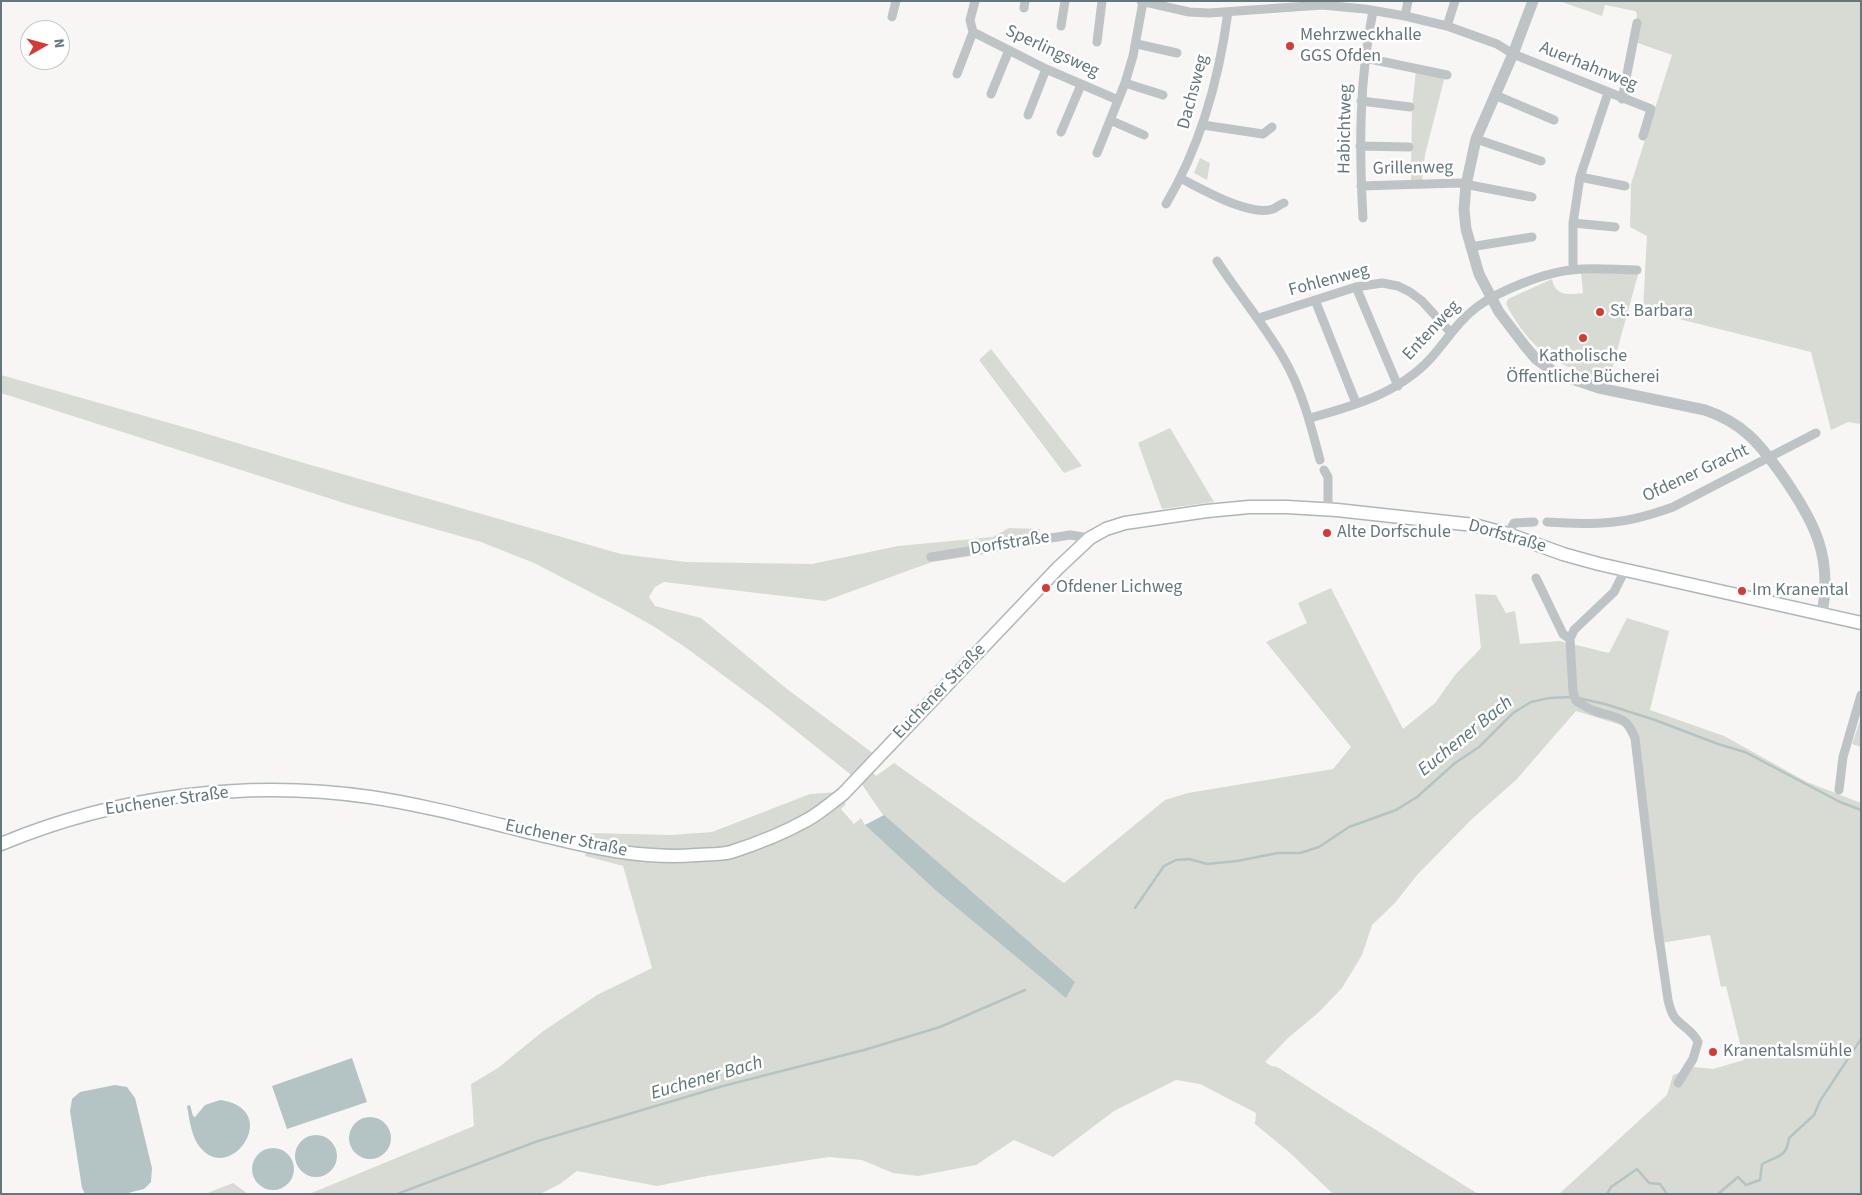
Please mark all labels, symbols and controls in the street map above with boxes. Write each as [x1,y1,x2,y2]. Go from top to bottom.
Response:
north arrow [20,20,70,70]
street label: Sperlingsweg [1002,21,1102,83]
place label: Mehrzweckhalle GGS Ofden [1300,25,1422,68]
text: N [48,37,69,49]
street label: Auerhahnweg [1536,38,1640,96]
marker: Mehrzweckhalle GGS Ofden [1284,40,1296,52]
street label: Dachsweg [1174,52,1214,132]
street label: Habichtweg [1334,84,1358,174]
street label: Grillenweg [1373,157,1453,181]
street label: Fohlenweg [1286,260,1372,302]
street label: Entenweg [1399,296,1465,366]
place label: St. Barbara [1610,301,1693,323]
marker: St. Barbara [1594,306,1606,318]
marker: Katholische Öffentliche Bücherei [1577,332,1589,344]
place label: Katholische Öffentliche Bücherei [1506,346,1660,388]
street label: Ofdener Gracht [1639,440,1753,508]
street label: Dorfstraße [1466,516,1548,558]
place label: Alte Dorfschule [1337,522,1451,544]
street label: Dorfstraße [969,527,1051,561]
marker: Alte Dorfschule [1321,527,1333,539]
place label: Ofdener Lichweg [1056,577,1182,599]
place label: Im Kranental [1752,580,1849,602]
marker: Ofdener Lichweg [1040,582,1052,594]
marker: Im Kranental [1736,585,1748,597]
street label: Euchener Straße [889,640,991,744]
water label: Euchener Bach [1414,692,1518,782]
street label: Euchener Straße [104,783,230,821]
street label: Euchener Straße [503,816,629,862]
place label: Kranentalsmühle [1723,1041,1852,1063]
marker: Kranentalsmühle [1707,1046,1719,1058]
water label: Euchener Bach [648,1052,766,1106]

